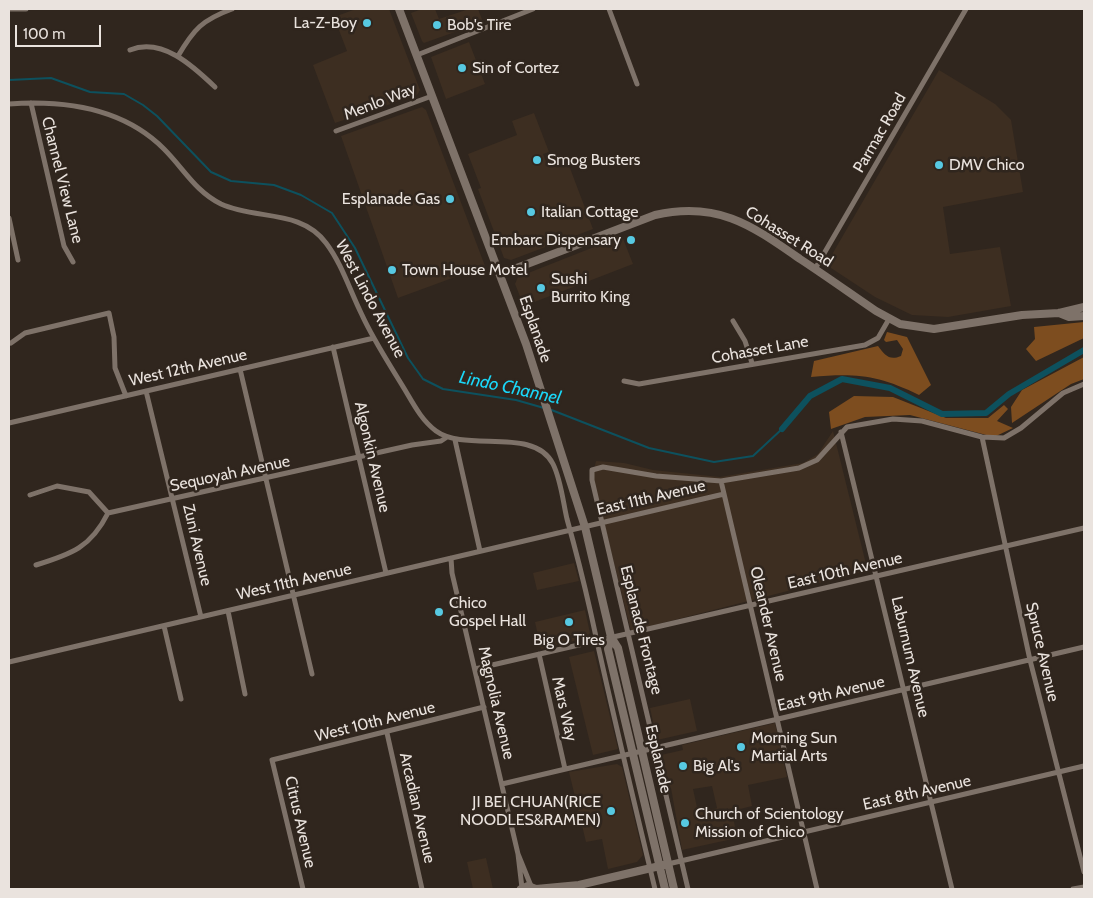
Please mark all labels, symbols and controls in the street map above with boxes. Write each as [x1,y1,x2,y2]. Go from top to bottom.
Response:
place label: La-Z-Boy [294,13,357,33]
scale bar [18,15,104,47]
place label: Bob's Tire [447,15,511,35]
marker: La-Z-Boy [361,17,373,29]
marker: Bob's Tire [431,19,443,31]
text: 100 m [23,25,65,43]
place label: Sin of Cortez [472,58,559,78]
marker: Sin of Cortez [456,62,468,74]
street label: Menlo Way [341,79,419,125]
street label: Parmac Road [849,90,911,176]
street label: Channel View Lane [37,115,87,245]
place label: Smog Busters [547,150,640,170]
marker: Smog Busters [531,154,543,166]
place label: DMV Chico [949,155,1024,175]
marker: DMV Chico [933,159,945,171]
place label: Esplanade Gas [342,189,440,209]
marker: Esplanade Gas [444,193,456,205]
place label: Italian Cottage [541,202,638,222]
street label: Cohasset Road [742,202,836,272]
marker: Italian Cottage [525,206,537,218]
place label: Embarc Dispensary [491,230,621,250]
marker: Embarc Dispensary [625,234,637,246]
street label: West Lindo Avenue [331,237,409,361]
place label: Town House Motel [402,260,528,280]
marker: Town House Motel [386,264,398,276]
place label: Sushi Burrito King [551,269,630,307]
marker: Sushi Burrito King [535,282,547,294]
street label: Esplanade [515,293,555,365]
street label: Cohasset Lane [710,332,810,368]
street label: West 12th Avenue [127,345,249,391]
water label: Lindo Channel [457,367,563,409]
street label: Algonkin Avenue [350,400,394,514]
street label: Sequoyah Avenue [168,452,292,496]
street label: East 11th Avenue [595,476,707,520]
street label: Zuni Avenue [178,502,216,588]
street label: East 10th Avenue [786,548,904,594]
street label: West 11th Avenue [235,559,353,605]
street label: Esplanade Frontage [616,563,666,697]
street label: Oleander Avenue [745,565,791,683]
place label: Chico Gospel Hall [449,593,526,631]
street label: Laburnum Avenue [887,595,933,719]
street label: Spruce Avenue [1021,600,1063,704]
marker: Chico Gospel Hall [433,606,445,618]
marker: Big O Tires [563,616,575,628]
place label: Big O Tires [533,630,605,650]
street label: Magnolia Avenue [474,645,518,761]
street label: East 9th Avenue [775,672,887,716]
street label: Mars Way [547,675,581,743]
street label: West 10th Avenue [313,698,437,746]
street label: Esplanade [641,723,675,795]
place label: Morning Sun Martial Arts [751,728,837,766]
marker: Morning Sun Martial Arts [735,741,747,753]
street label: Arcadian Avenue [395,751,439,865]
place label: Big Al's [693,756,740,776]
marker: Big Al's [677,760,689,772]
street label: East 8th Avenue [861,771,973,815]
street label: Citrus Avenue [280,774,320,870]
place label: JI BEI CHUAN(RICE NOODLES&RAMEN) [460,792,601,830]
place label: Church of Scientology Mission of Chico [695,804,844,842]
marker: JI BEI CHUAN(RICE NOODLES&RAMEN) [605,805,617,817]
marker: Church of Scientology Mission of Chico [679,817,691,829]

